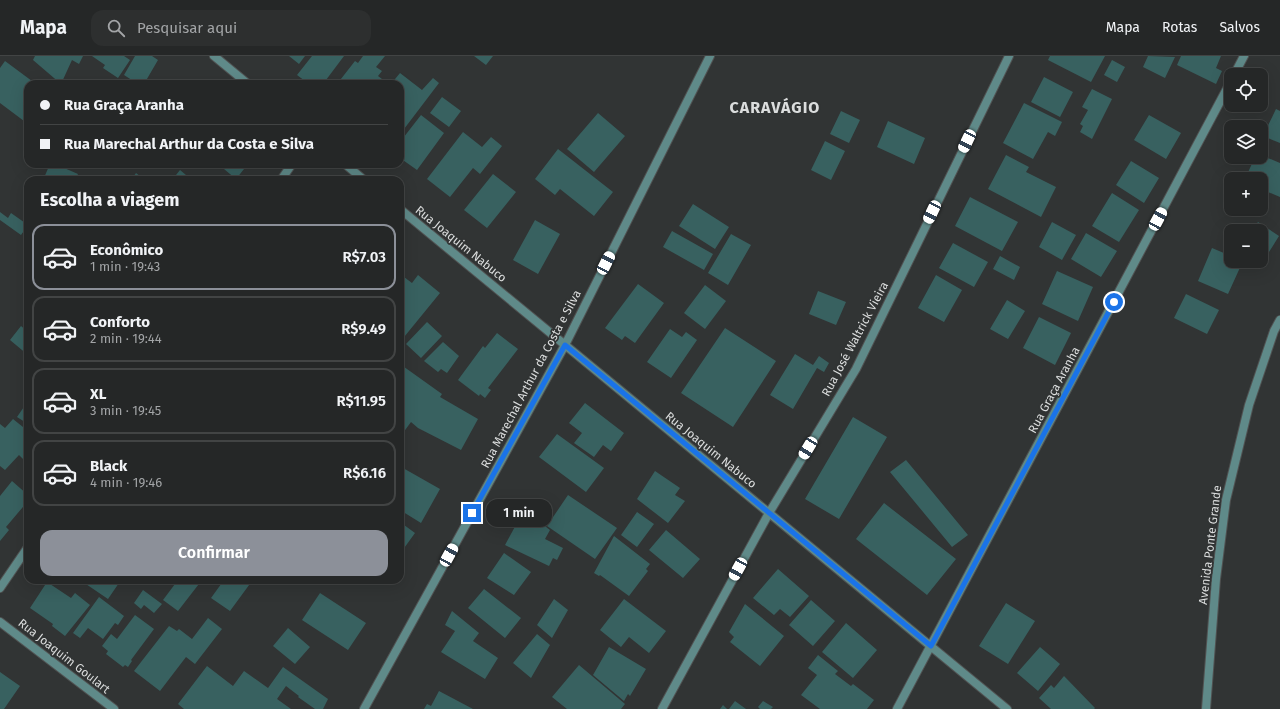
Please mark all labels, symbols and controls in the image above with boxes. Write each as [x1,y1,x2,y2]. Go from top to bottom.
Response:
search box [91,10,371,46]
text: Mapa [20,16,67,39]
icon: search [105,17,127,39]
text: Pesquisar aqui [137,19,237,37]
text: Mapa [1106,19,1140,36]
text: Rotas [1162,19,1197,36]
text: Salvos [1219,19,1260,36]
map controls [1224,68,1268,268]
button: locate [1224,68,1268,112]
text: Rua Graça Aranha [64,96,184,114]
district label: CARAVÁGIO [730,97,820,117]
button: layers [1224,120,1268,164]
car [956,128,978,154]
text: Rua Marechal Arthur da Costa e Silva [64,135,314,153]
button: + [1224,172,1268,216]
text: Escolha a viagem [40,189,180,211]
car [921,199,943,225]
street label: Rua Joaquim Nabuco [413,203,509,285]
car [1147,206,1169,232]
button: − [1224,224,1268,268]
icon: car [42,239,78,275]
text: Econômico [90,241,163,259]
text: R$7.03 [342,248,386,266]
car [595,250,617,276]
text: 1 min · 19:43 [90,259,160,274]
street label: Rua José Waltrick Vieira [819,279,891,399]
street label: Rua Marechal Arthur da Costa e Silva [478,288,584,470]
route start [1105,293,1123,311]
icon: car [42,311,78,347]
text: Conforto [90,313,150,331]
text: R$9.49 [341,320,386,338]
text: 2 min · 19:44 [90,331,162,346]
street label: Rua Graça Aranha [1025,344,1083,436]
icon: car [42,383,78,419]
text: XL [90,385,106,403]
text: R$11.95 [336,392,386,410]
text: 3 min · 19:45 [90,403,161,418]
street label: Rua Joaquim Nabuco [663,409,759,491]
car [797,435,819,461]
icon: car [42,455,78,491]
text: Black [90,457,127,475]
text: R$6.16 [343,464,386,482]
text: 4 min · 19:46 [90,475,162,490]
street label: Avenida Ponte Grande [1196,485,1224,605]
callout: 1 min [486,499,552,527]
route end [463,504,481,522]
text: 1 min [503,505,535,520]
button: Confirmar [40,530,388,576]
car [438,542,460,568]
car [727,556,749,582]
street label: Rua Joaquim Goulart [15,616,113,697]

